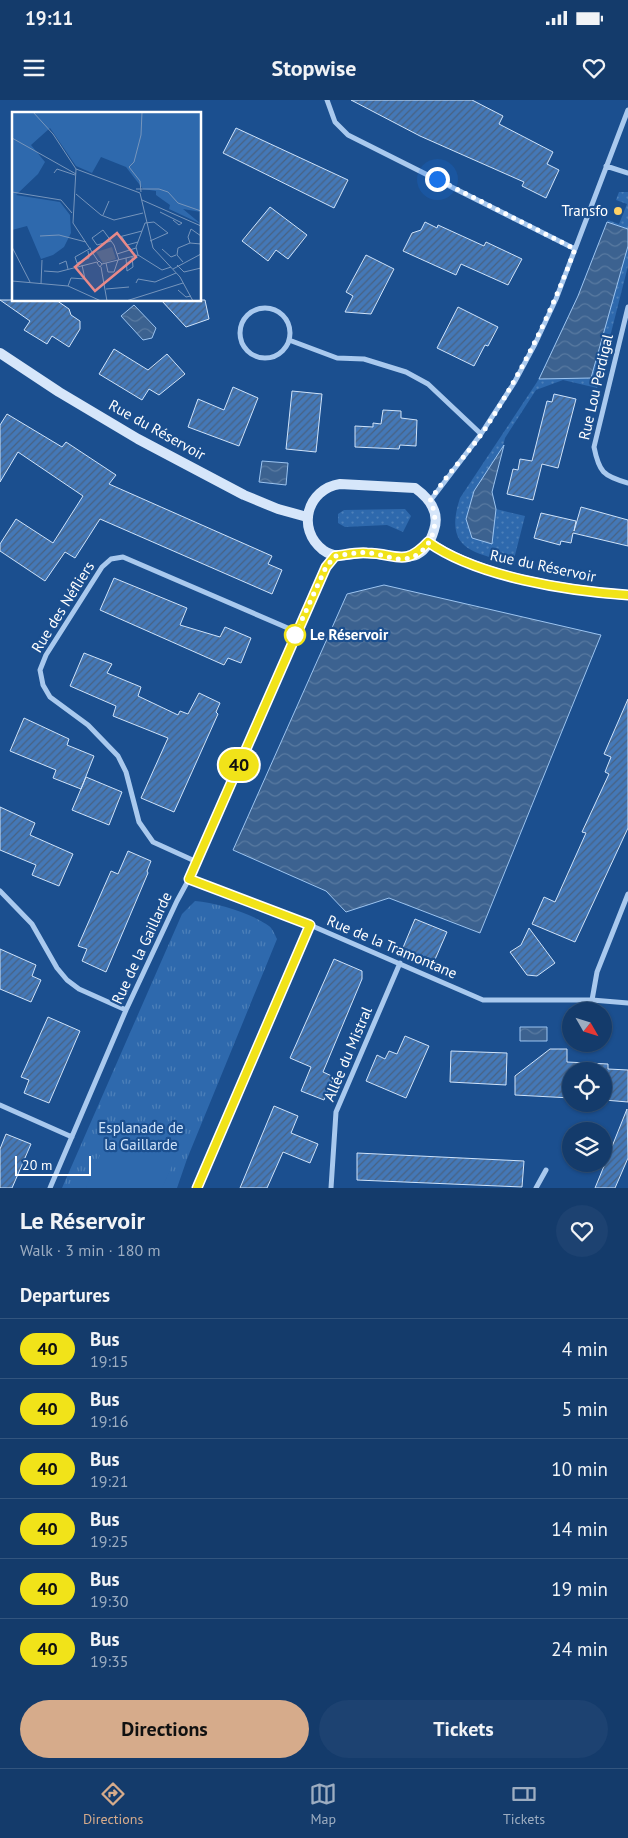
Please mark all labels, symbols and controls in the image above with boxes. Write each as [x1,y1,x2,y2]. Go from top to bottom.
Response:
text: 19:11 [25,6,73,30]
icon: menu [20,54,48,82]
text: Stopwise [272,54,356,82]
icon: heart [580,54,608,82]
inset map [12,112,201,301]
your location [425,167,450,192]
place label: Transfo [562,201,608,220]
marker: Transfo [612,205,624,217]
street label: Rue Lou Perdigal [574,332,617,442]
street label: Rue du Réservoir [106,395,209,464]
street label: Rue du Réservoir [488,545,598,586]
street label: Rue des Néfliers [27,558,98,656]
marker: Le Réservoir [284,624,306,646]
place label: Le Réservoir [310,625,389,644]
line badge: 40 [216,749,262,781]
text: 40 [229,753,249,776]
street label: Rue de la Gaillarde [107,889,176,1007]
street label: Rue de la Tramontane [324,911,460,983]
north arrow [562,1002,612,1052]
map controls [562,1002,612,1172]
street label: Allée du Mistral [319,1003,376,1104]
button: locate [562,1062,612,1112]
park label: Esplanade de la Gaillarde [98,1118,184,1154]
button: layers [562,1122,612,1172]
scale bar [15,1153,91,1176]
text: 20 m [22,1156,52,1174]
text: Le Réservoir [20,1205,145,1236]
button: heart [556,1205,608,1257]
text: Walk · 3 min · 180 m [20,1240,160,1260]
text: Departures [20,1283,110,1307]
text: Bus [90,1327,119,1351]
text: 40 [37,1337,58,1360]
text: 4 min [562,1337,608,1361]
text: 19:15 [90,1351,128,1371]
text: Bus [90,1387,119,1411]
text: 40 [37,1397,58,1420]
text: 5 min [562,1397,608,1421]
text: 19:16 [90,1411,128,1431]
text: Bus [90,1447,119,1471]
text: 40 [37,1457,58,1480]
text: 10 min [551,1457,608,1481]
text: 19:21 [90,1471,128,1491]
text: Bus [90,1507,119,1531]
text: 40 [37,1517,58,1540]
text: 14 min [551,1517,608,1541]
text: 19:25 [90,1531,128,1551]
text: Bus [90,1567,119,1591]
text: 40 [37,1577,58,1600]
text: 19 min [551,1577,608,1601]
text: 19:30 [90,1591,128,1611]
text: Bus [90,1627,119,1651]
text: 40 [37,1637,58,1660]
text: 24 min [551,1637,608,1661]
text: 19:35 [90,1651,128,1671]
button: Directions [20,1700,309,1758]
button: Tickets [319,1700,608,1758]
tab: Directions [83,1780,143,1828]
tab: Map [309,1780,337,1828]
tab: Tickets [503,1780,545,1828]

